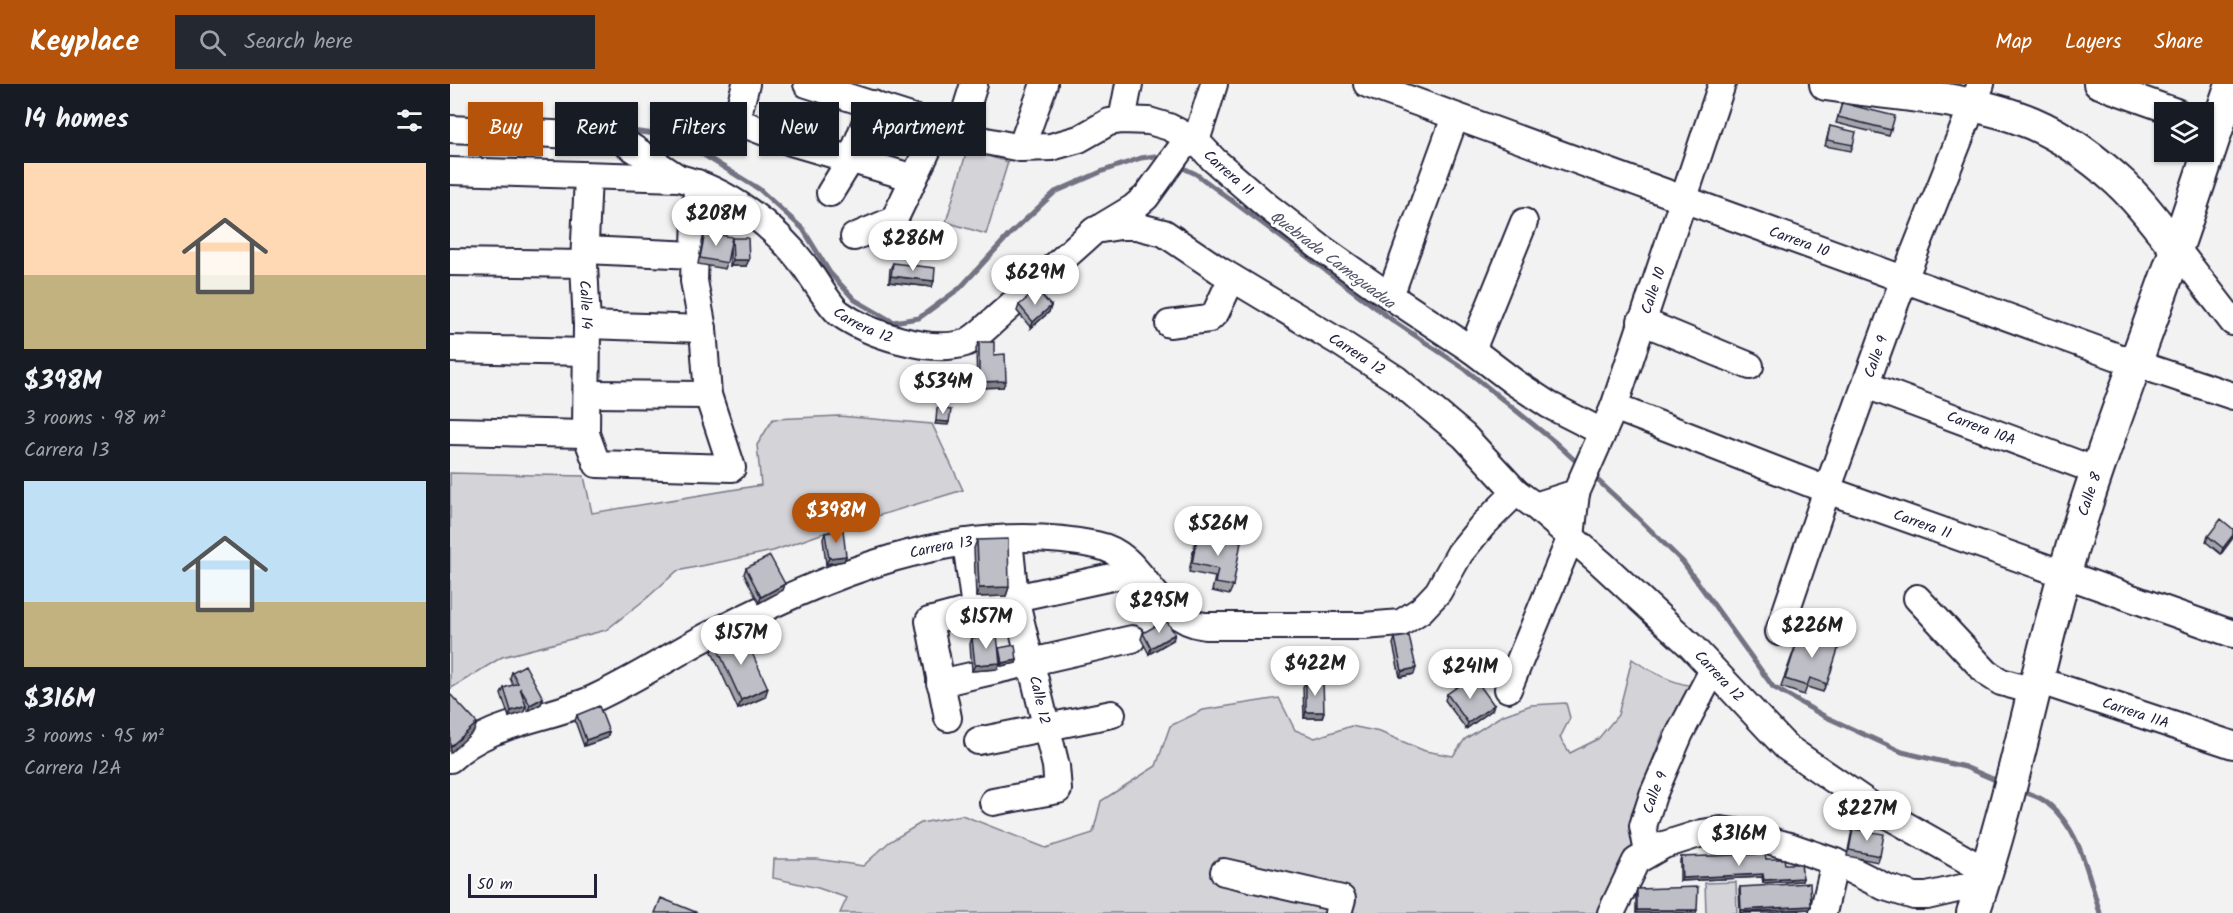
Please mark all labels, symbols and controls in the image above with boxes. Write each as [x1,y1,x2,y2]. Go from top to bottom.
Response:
search box [175,15,595,69]
text: Keyplace [30,20,139,65]
text: Search here [244,25,353,60]
icon: search [196,26,229,59]
text: Map [1995,26,2032,59]
text: Layers [2065,26,2121,59]
text: Share [2154,26,2203,59]
text: 14 homes [24,99,129,141]
chip: Buy [468,102,543,156]
chip: Rent [555,102,638,156]
chip: Filters [650,102,747,156]
chip: New [759,102,839,156]
chip: Apartment [851,102,986,156]
map controls [2154,102,2214,162]
button: layers [2154,102,2214,162]
icon: filters [393,104,426,137]
street label: Carrera 11 [1197,145,1259,202]
pin: $208M [674,196,758,247]
text: $208M [686,199,746,231]
icon: home [171,202,279,310]
water label: Quebrada Cameguadua [1264,205,1401,317]
street label: Carrera 10 [1765,220,1833,264]
pin: $286M [871,221,955,272]
text: $286M [882,224,944,256]
pin: $629M [993,255,1077,306]
text: $629M [1005,258,1065,290]
street label: Calle 10 [1635,263,1673,317]
street label: Calle 14 [572,280,598,330]
street label: Carrera 12 [827,301,896,350]
street label: Carrera 12 [1323,327,1390,382]
street label: Calle 9 [1858,332,1896,381]
text: $398M [24,361,102,403]
pin: $534M [901,364,985,415]
text: $534M [914,367,972,399]
text: 3 rooms · 98 m² [24,403,165,435]
street label: Carrera 10A [1943,405,2019,453]
text: Carrera 13 [24,435,109,467]
street label: Calle 8 [2072,468,2109,520]
pin: $398M [794,493,878,544]
text: $398M [806,496,866,528]
street label: Carrera 11 [1890,503,1955,546]
pin: $526M [1176,506,1260,557]
text: $526M [1188,509,1248,541]
icon: home [171,520,279,628]
street label: Carrera 13 [907,530,975,566]
pin: $295M [1117,583,1201,634]
text: $295M [1130,586,1188,618]
pin: $157M [944,599,1028,650]
text: $157M [960,602,1012,634]
pin: $226M [1770,608,1854,659]
text: $226M [1781,611,1843,643]
pin: $157M [699,615,783,666]
text: $157M [715,618,767,650]
street label: Carrera 12 [1688,645,1749,708]
pin: $422M [1273,646,1357,697]
text: $422M [1284,649,1346,681]
pin: $241M [1428,649,1512,700]
text: $241M [1442,652,1498,684]
street label: Calle 12 [1022,673,1056,727]
text: $316M [24,679,95,721]
street label: Carrera 11A [2099,691,2172,736]
text: 3 rooms · 95 m² [24,721,164,753]
text: Carrera 12A [24,753,122,785]
street label: Calle 9 [1637,767,1675,817]
pin: $227M [1825,791,1909,842]
text: $227M [1837,794,1897,826]
pin: $316M [1697,816,1781,867]
text: $316M [1712,819,1766,851]
scale bar [468,871,597,898]
text: 50 m [477,872,513,897]

